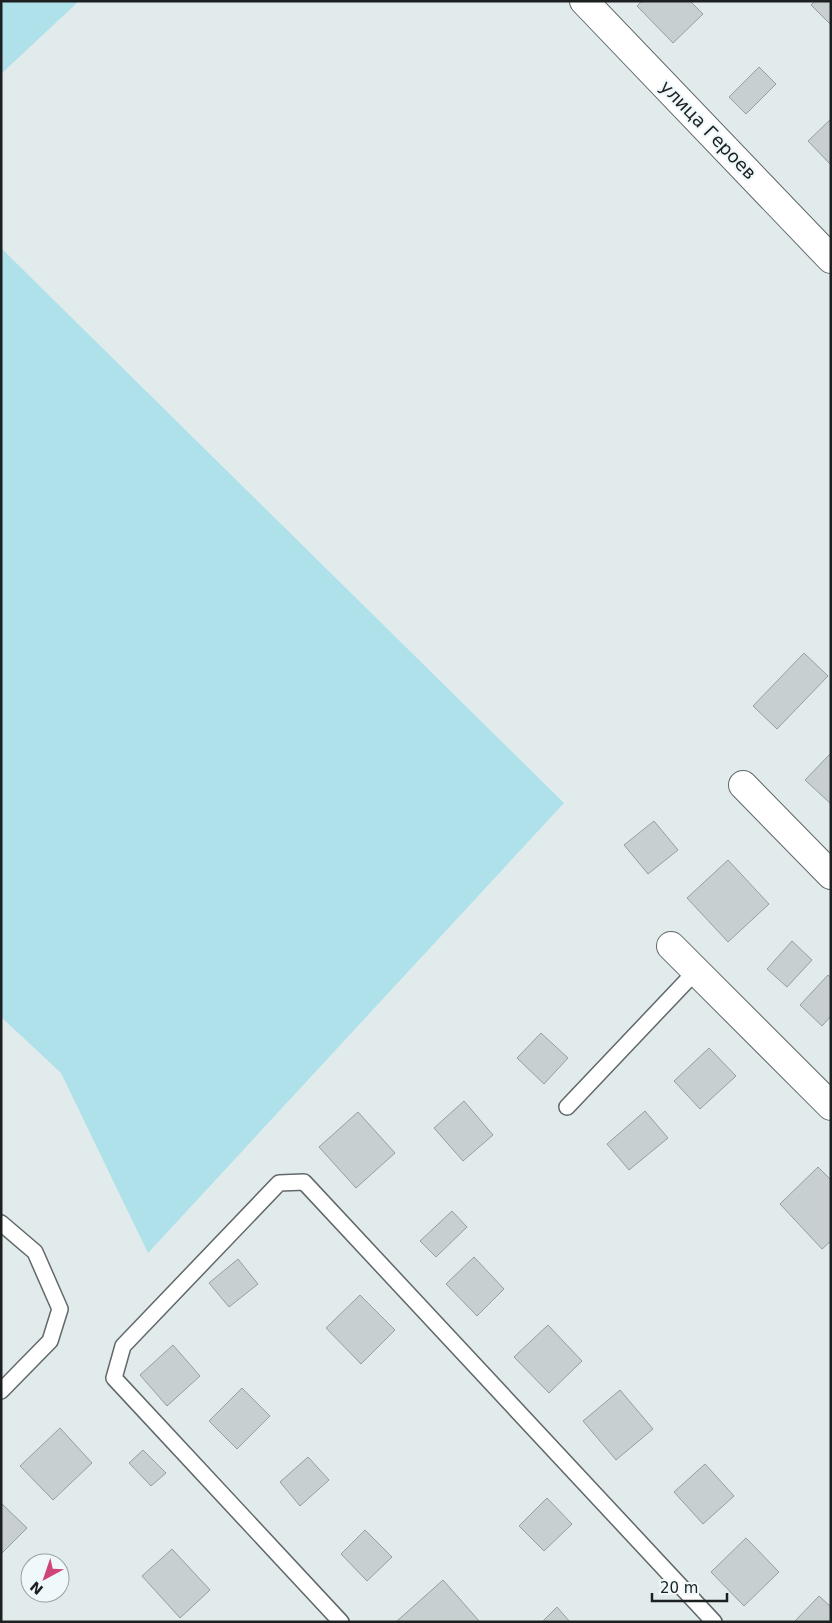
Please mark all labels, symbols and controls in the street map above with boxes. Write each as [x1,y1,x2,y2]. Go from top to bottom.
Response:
street label: улица Героев [656,76,761,183]
north arrow [20,1553,70,1603]
scale bar [652,1570,727,1602]
text: N [27,1578,46,1598]
text: 20 m [660,1579,698,1597]

